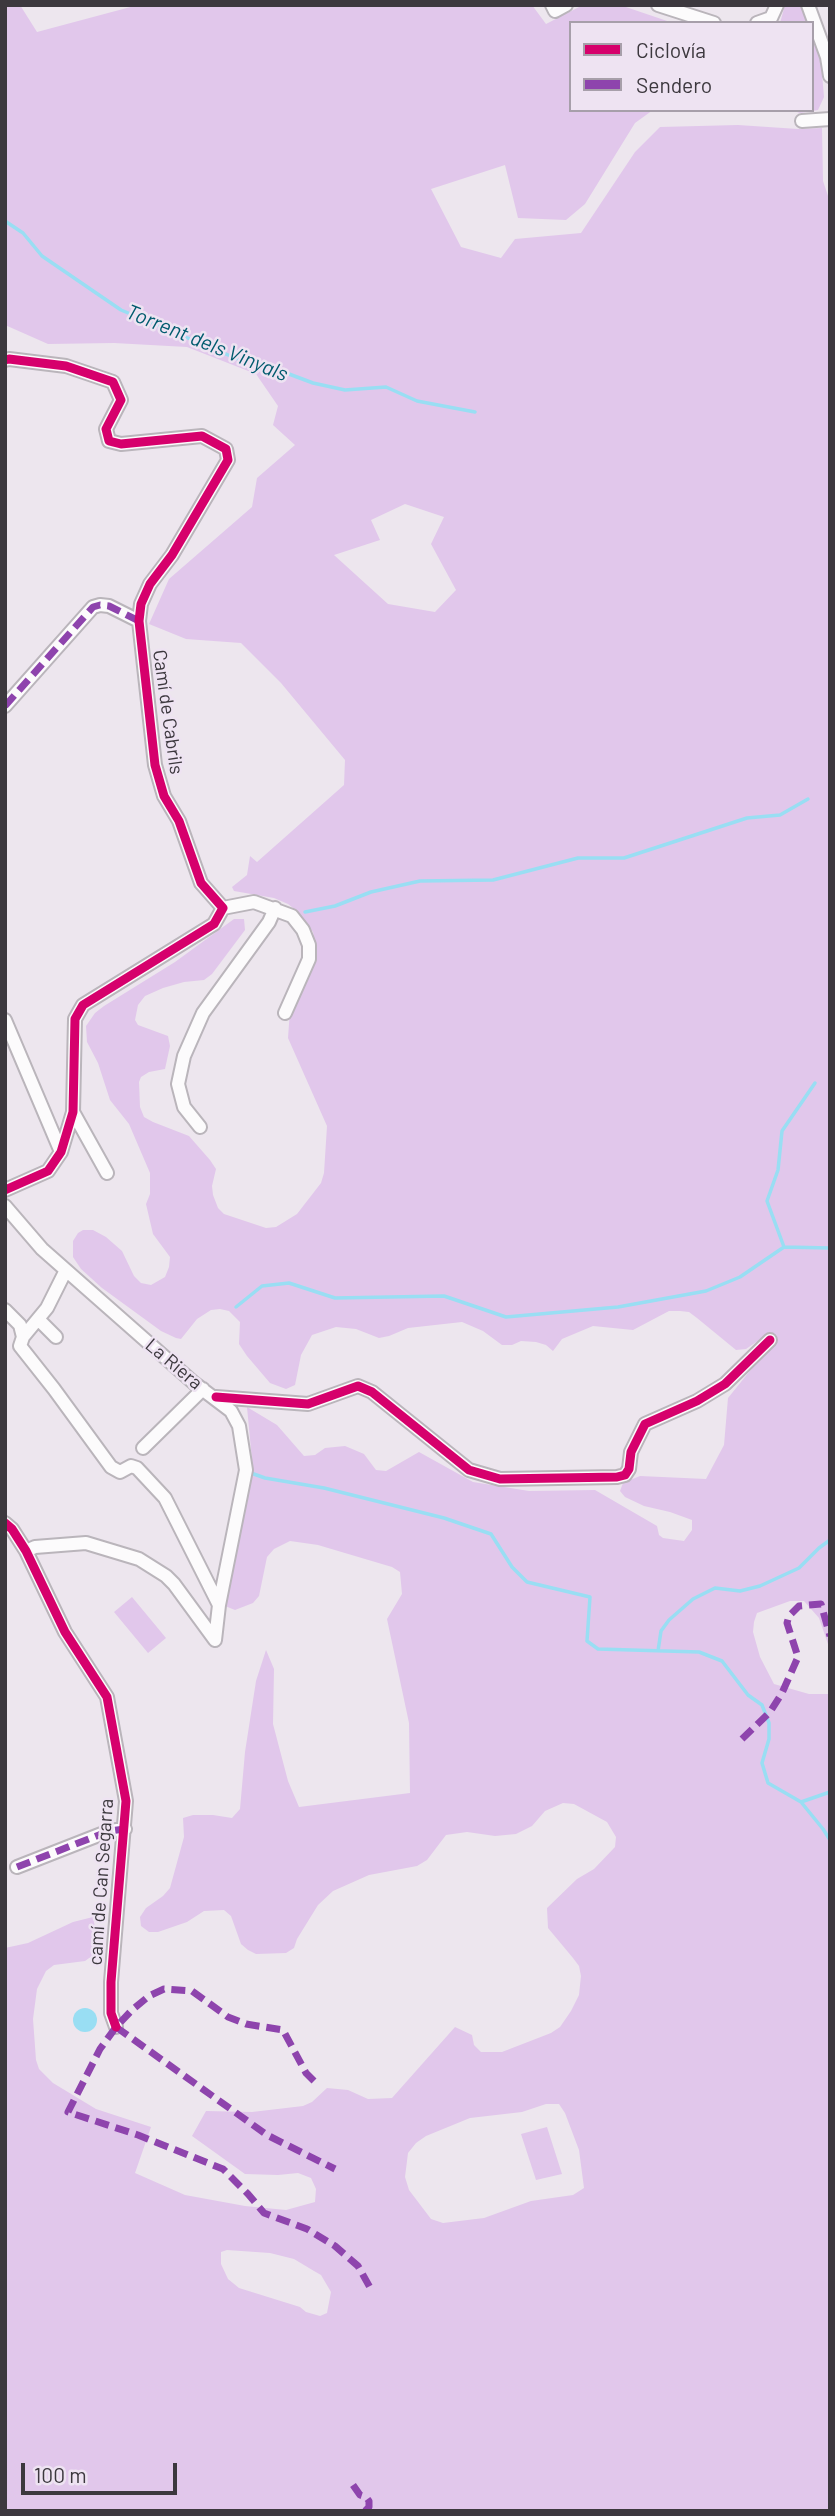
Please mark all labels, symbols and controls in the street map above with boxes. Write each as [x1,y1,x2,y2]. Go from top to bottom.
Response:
legend [569,21,814,112]
text: Ciclovía [636,37,706,62]
text: Sendero [636,72,712,97]
water label: Torrent dels Vinyals [122,299,292,387]
street label: Camí de Cabrils [148,648,188,776]
street label: La Riera [141,1334,207,1394]
street label: camí de Can Segarra [84,1798,118,1966]
scale bar [24,2450,180,2494]
text: 100 m [34,2462,87,2487]

